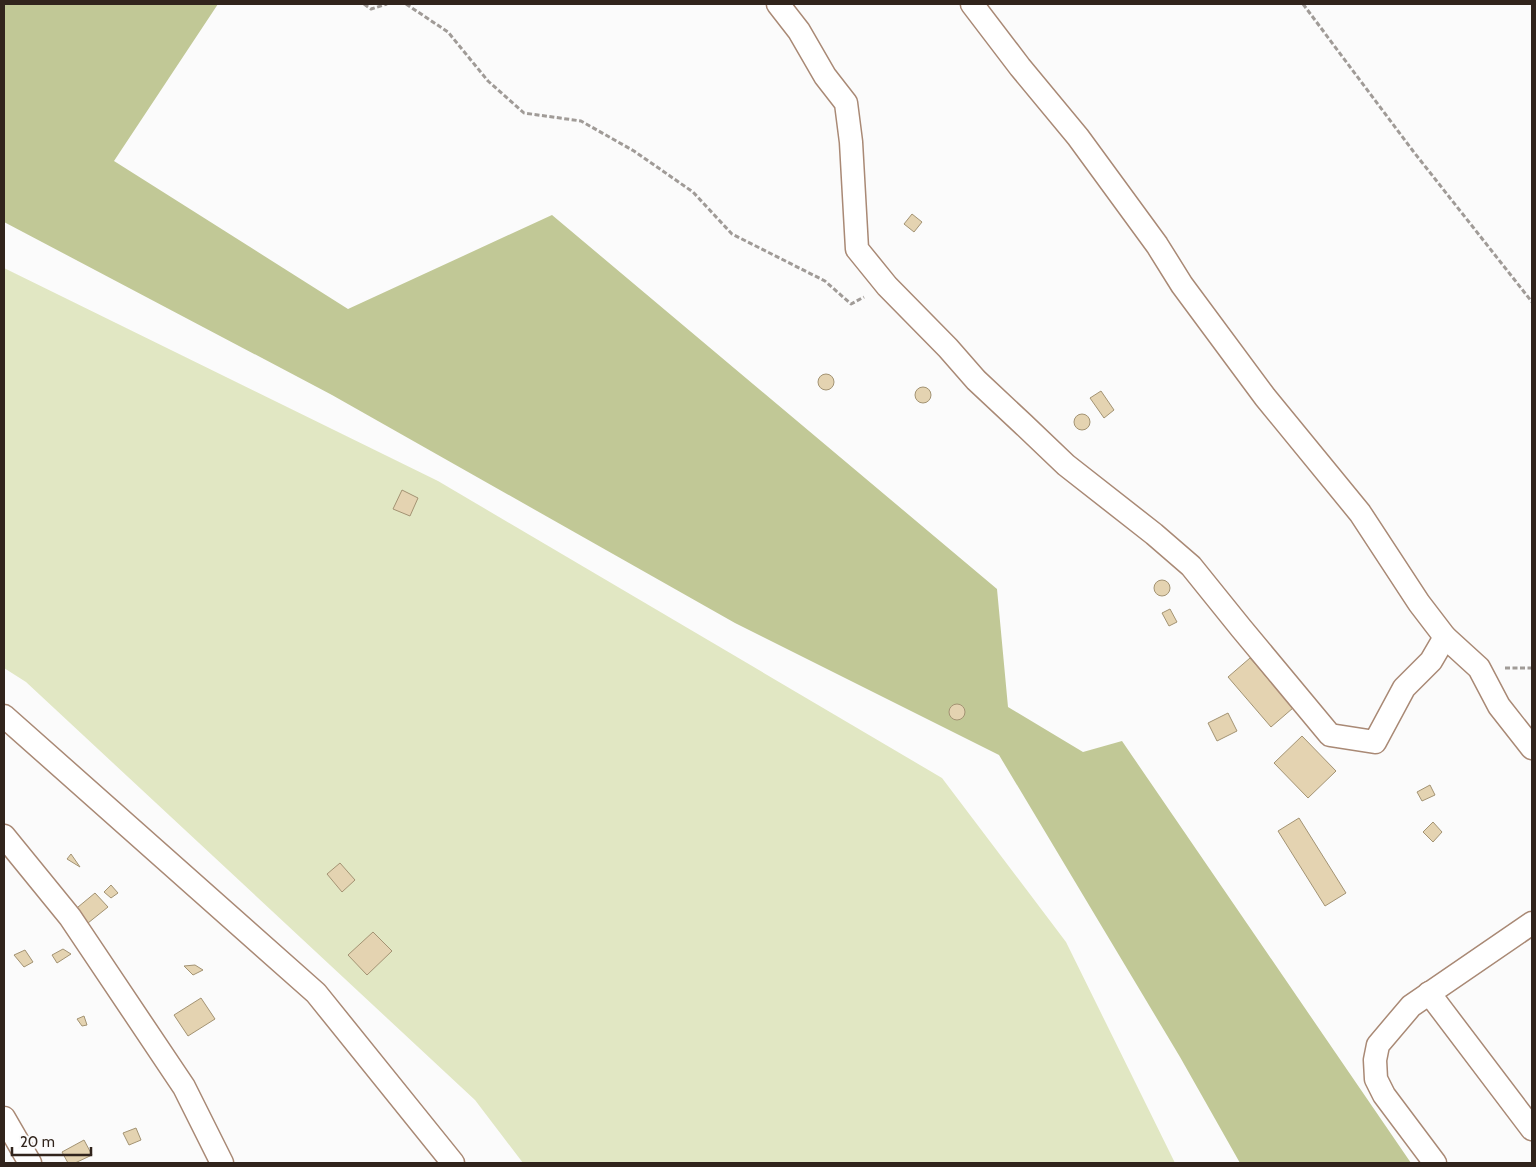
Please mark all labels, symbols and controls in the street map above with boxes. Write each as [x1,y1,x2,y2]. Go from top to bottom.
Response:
scale bar [12,1124,91,1156]
text: 20 m [20,1133,55,1151]

